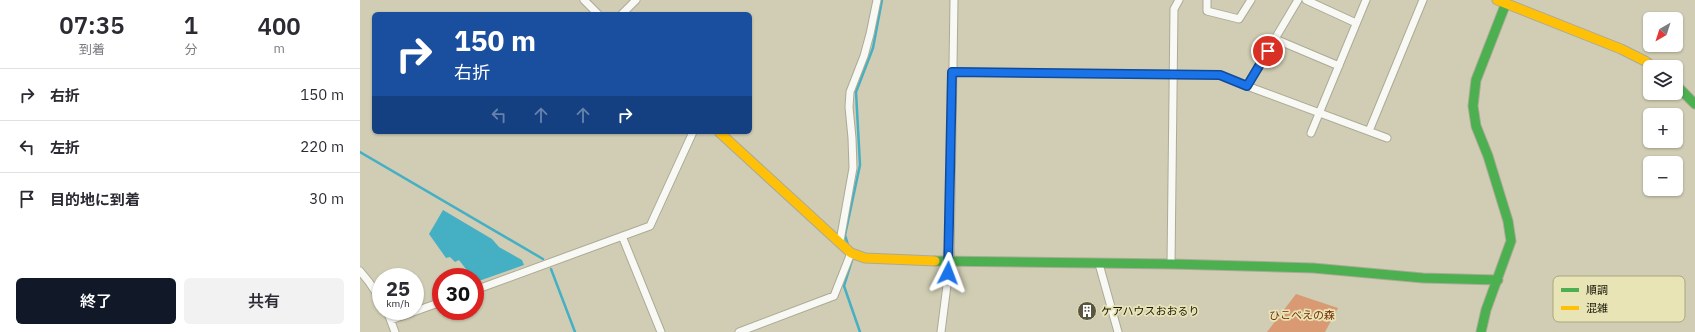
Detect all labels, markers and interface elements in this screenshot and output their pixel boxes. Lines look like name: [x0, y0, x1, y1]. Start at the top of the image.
text: 07:35: [59, 9, 125, 41]
text: 1: [184, 9, 198, 41]
text: 400: [258, 10, 301, 42]
north arrow: [1643, 12, 1683, 52]
map controls: [1643, 12, 1683, 196]
text: 150 m: [454, 22, 536, 59]
icon: right: [388, 28, 440, 80]
pin: [1251, 34, 1285, 68]
text: m: [273, 40, 285, 57]
icon: arrive: [1257, 40, 1279, 62]
text: 到着: [79, 41, 105, 58]
text: 分: [185, 41, 198, 58]
button: layers: [1643, 60, 1683, 100]
text: 右折: [454, 61, 490, 84]
icon: right: [16, 84, 38, 106]
text: 150 m: [300, 85, 344, 104]
text: 右折: [50, 86, 80, 105]
icon: left: [488, 104, 510, 126]
icon: ahead: [530, 104, 552, 126]
icon: ahead: [572, 104, 594, 126]
icon: right: [614, 104, 636, 126]
button: +: [1643, 108, 1683, 148]
icon: left: [16, 136, 38, 158]
text: 220 m: [300, 137, 344, 156]
text: 左折: [50, 138, 80, 157]
button: −: [1643, 156, 1683, 196]
icon: arrive: [16, 188, 38, 210]
text: 30 m: [309, 189, 344, 208]
text: 目的地に到着: [50, 190, 140, 209]
position arrow: [927, 252, 969, 294]
speed limit sign: 30: [432, 268, 484, 320]
text: 25: [386, 275, 410, 302]
legend: [1553, 276, 1685, 322]
button: 終了: [16, 278, 176, 324]
button: 共有: [184, 278, 344, 324]
text: 順調: [1586, 283, 1608, 297]
text: km/h: [386, 297, 410, 310]
building icon: ケアハウスおおるり: [1076, 300, 1098, 322]
text: 混雑: [1586, 301, 1608, 315]
place label: ケアハウスおおるり: [1101, 304, 1200, 318]
park label: ひこべえの森: [1269, 308, 1335, 322]

